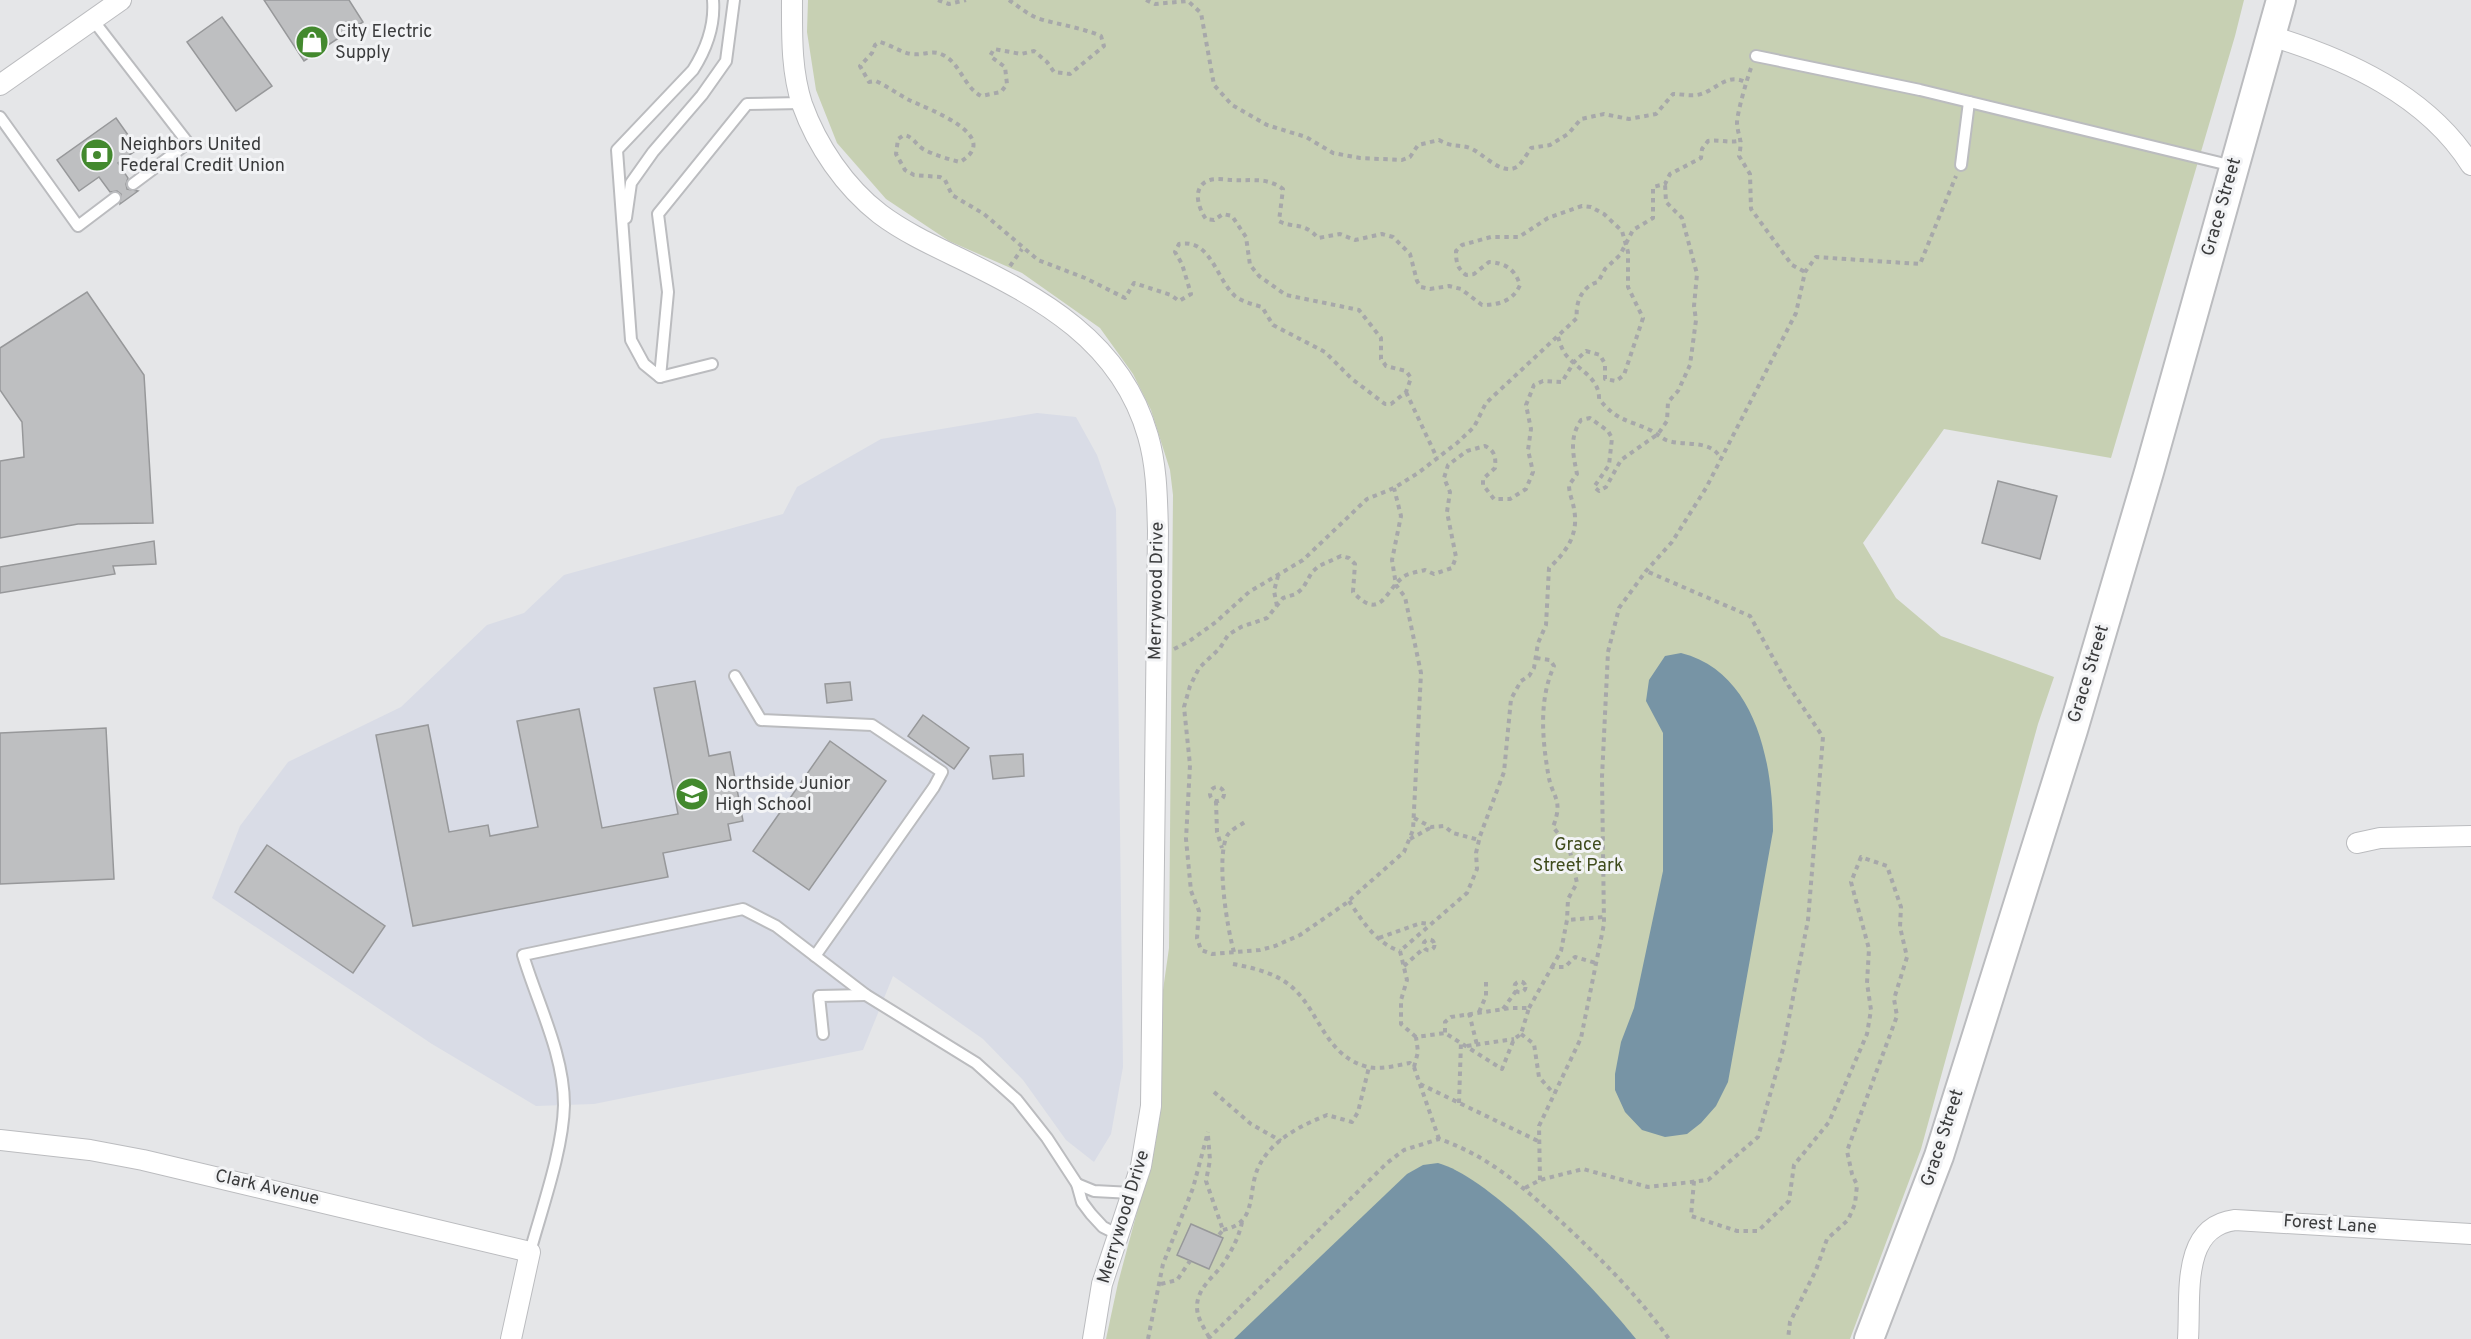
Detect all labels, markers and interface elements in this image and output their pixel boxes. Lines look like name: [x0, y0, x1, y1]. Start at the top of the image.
place label: City Electric Supply: [335, 21, 432, 65]
shop icon: City Electric Supply: [294, 24, 330, 60]
place label: Neighbors United Federal Credit Union: [120, 134, 285, 178]
bank icon: Neighbors United Federal Credit Union: [79, 137, 115, 173]
street label: Grace Street: [2197, 155, 2247, 259]
street label: Merrywood Drive: [1144, 522, 1170, 660]
street label: Grace Street: [2063, 622, 2115, 726]
place label: Northside Junior High School: [715, 773, 850, 817]
school or university icon: Northside Junior High School: [674, 776, 710, 812]
park label: Grace Street Park: [1533, 834, 1623, 878]
street label: Grace Street: [1916, 1086, 1970, 1190]
street label: Merrywood Drive: [1093, 1147, 1155, 1287]
street label: Clark Avenue: [213, 1165, 321, 1211]
street label: Forest Lane: [2282, 1210, 2378, 1240]

